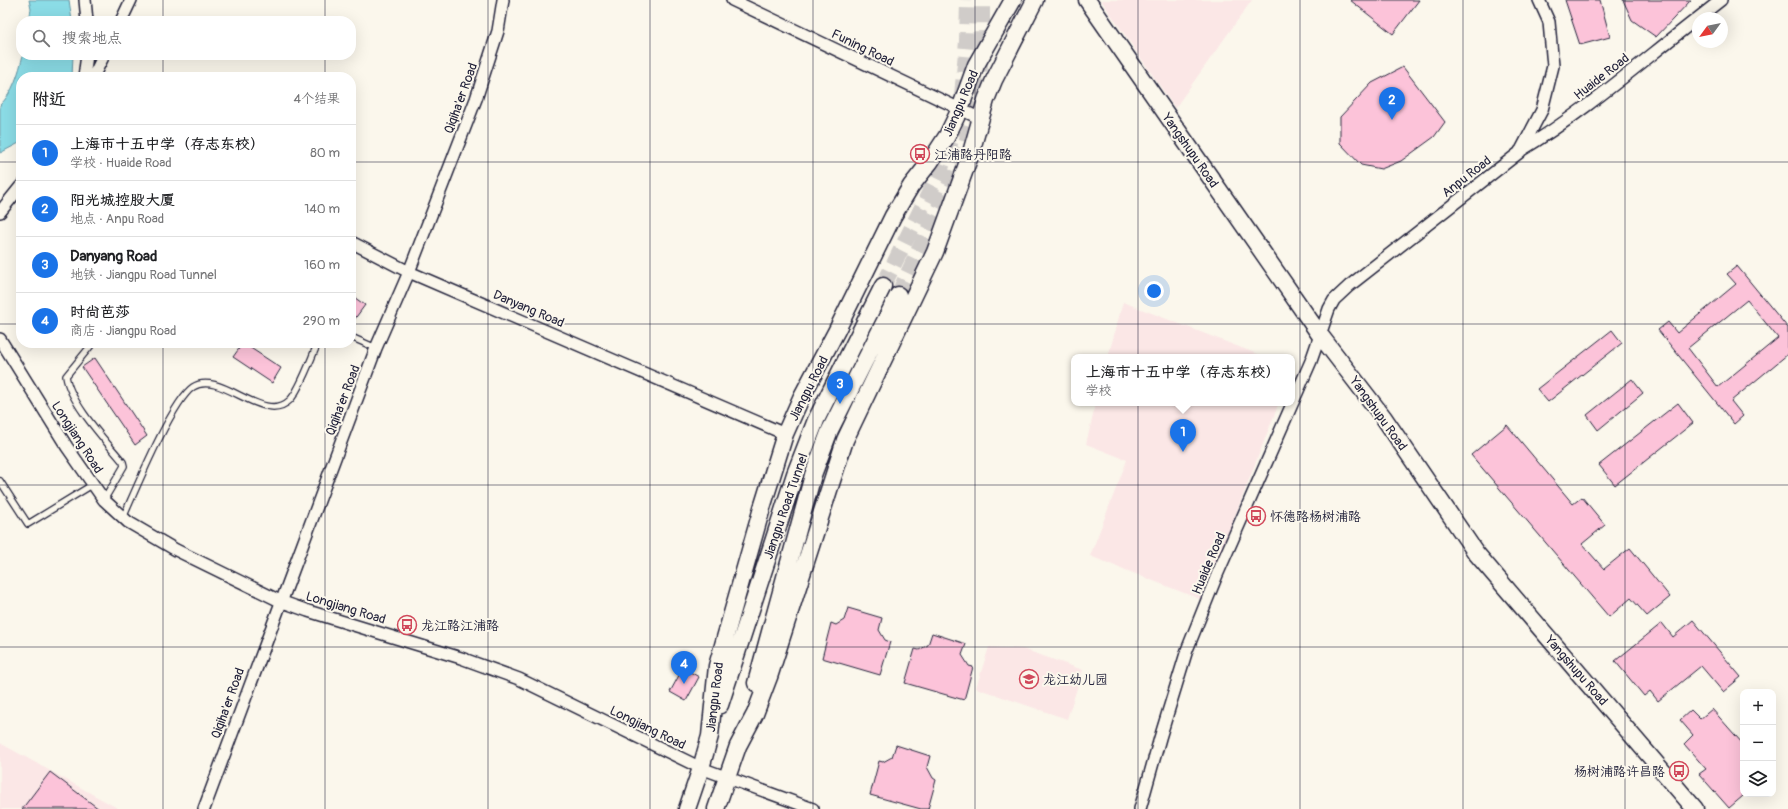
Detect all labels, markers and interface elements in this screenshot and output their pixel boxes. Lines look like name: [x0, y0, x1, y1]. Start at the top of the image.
north arrow: [1692, 12, 1728, 48]
search box: [16, 16, 356, 60]
street label: Funing Road: [829, 26, 896, 70]
icon: search: [30, 27, 52, 49]
text: 搜索地点: [62, 29, 122, 48]
street label: Huaide Road: [1571, 50, 1632, 103]
street label: Qiqiha'er Road: [441, 61, 481, 136]
street label: Jiangpu Road: [940, 68, 982, 139]
pin: 2: [1379, 87, 1405, 120]
text: 附近: [32, 89, 66, 110]
text: 4个结果: [293, 91, 340, 107]
street label: Yangshupu Road: [1158, 109, 1222, 191]
text: 上海市十五中学（存志东校）: [70, 135, 265, 154]
bus stop icon: 江浦路丹阳路: [909, 143, 931, 165]
text: 1: [42, 145, 48, 161]
text: 80 m: [310, 145, 340, 161]
place label: 江浦路丹阳路: [934, 147, 1012, 163]
street label: Anpu Road: [1439, 153, 1494, 201]
text: 学校 · Huaide Road: [70, 155, 172, 171]
text: 阳光城控股大厦: [70, 191, 175, 210]
text: 2: [41, 201, 49, 217]
text: 140 m: [304, 201, 340, 217]
text: 地点 · Anpu Road: [70, 211, 164, 227]
text: Danyang Road: [70, 247, 157, 266]
text: 3: [41, 257, 49, 273]
text: 160 m: [304, 257, 340, 273]
text: 地铁 · Jiangpu Road Tunnel: [70, 267, 217, 283]
your location: [1144, 281, 1164, 301]
street label: Danyang Road: [491, 287, 567, 331]
text: 时尚芭莎: [70, 303, 130, 322]
text: 4: [41, 313, 49, 329]
text: 290 m: [303, 313, 340, 329]
text: 商店 · Jiangpu Road: [70, 323, 176, 339]
street label: Jiangpu Road: [786, 353, 832, 424]
popup: [1071, 354, 1295, 406]
street label: Qiqiha'er Road: [322, 363, 364, 438]
text: 上海市十五中学（存志东校）: [1085, 363, 1281, 382]
pin: 3: [827, 371, 853, 404]
street label: Yangshupu Road: [1345, 373, 1410, 454]
text: 学校: [1085, 383, 1112, 399]
street label: Longjiang Road: [48, 399, 106, 477]
pin: 1: [1170, 419, 1196, 452]
street label: Jiangpu Road Tunnel: [760, 451, 812, 561]
bus stop icon: 怀德路杨树浦路: [1245, 505, 1267, 527]
place label: 怀德路杨树浦路: [1270, 509, 1361, 525]
street label: Huaide Road: [1189, 530, 1229, 597]
street label: Longjiang Road: [304, 588, 388, 628]
bus stop icon: 龙江路江浦路: [396, 614, 418, 636]
place label: 龙江路江浦路: [421, 618, 499, 634]
street label: Yangshupu Road: [1541, 632, 1611, 709]
pin: 4: [671, 651, 697, 684]
street label: Jiangpu Road: [703, 661, 727, 733]
street label: Qiqiha'er Road: [208, 666, 248, 741]
school or university icon: 龙江幼儿园: [1018, 668, 1040, 690]
place label: 龙江幼儿园: [1043, 672, 1108, 688]
map controls: [1740, 689, 1776, 797]
button: +: [1740, 689, 1776, 725]
street label: Longjiang Road: [607, 703, 688, 753]
button: −: [1740, 725, 1776, 761]
bus stop icon: 杨树浦路许昌路: [1668, 760, 1690, 782]
button: layers: [1740, 761, 1776, 797]
place label: 杨树浦路许昌路: [1574, 764, 1665, 780]

